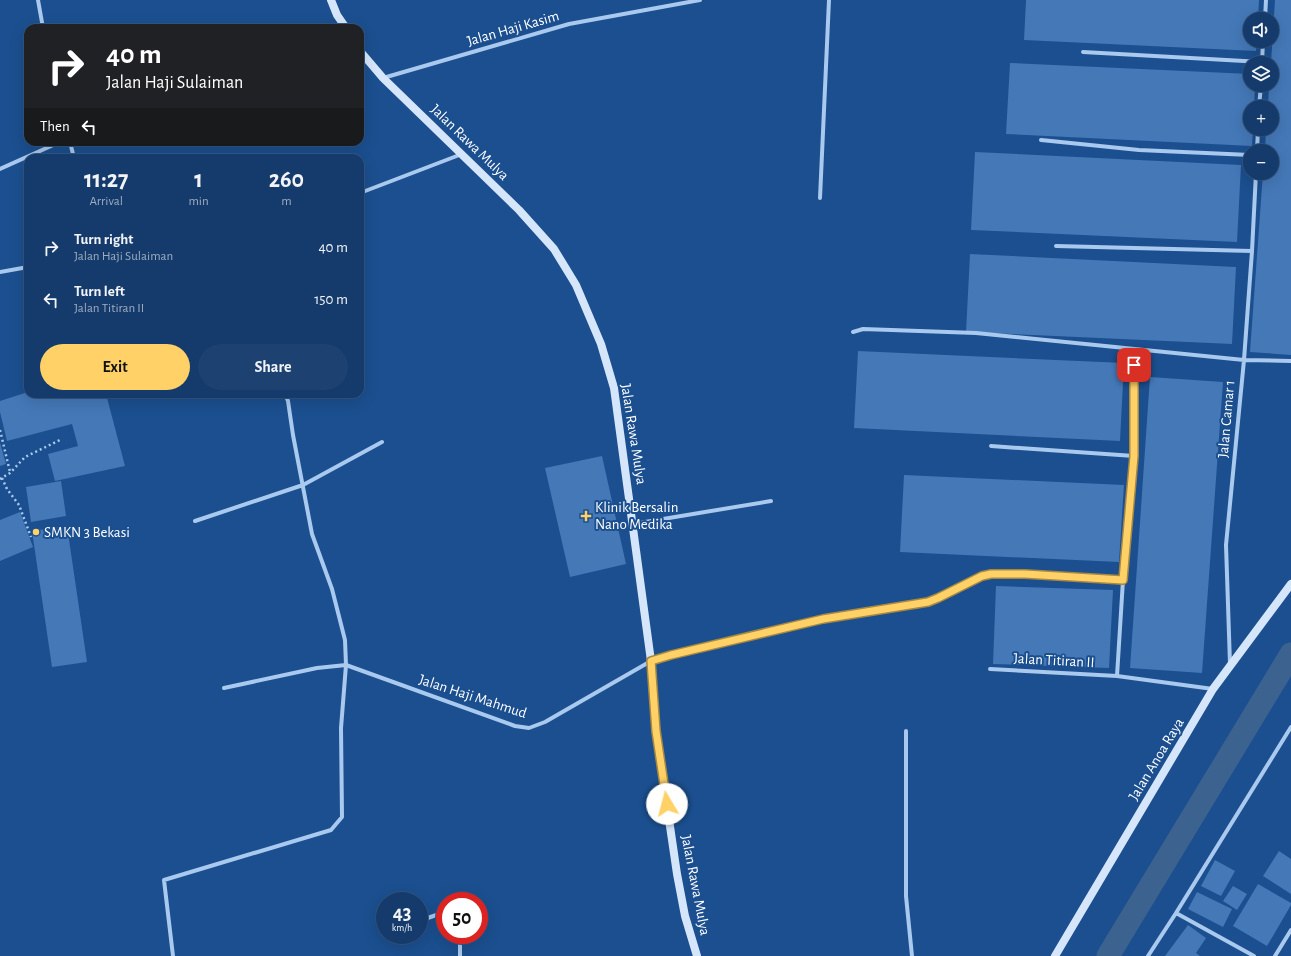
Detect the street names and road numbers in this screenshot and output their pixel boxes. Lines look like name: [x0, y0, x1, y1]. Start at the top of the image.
street label: Jalan Haji Kasim: [465, 8, 561, 49]
street label: Jalan Rawa Mulya: [428, 102, 512, 183]
street label: Jalan Camar 1: [1216, 380, 1237, 458]
street label: Jalan Rawa Mulya: [618, 383, 649, 486]
street label: Jalan Titiran II: [1013, 651, 1095, 670]
street label: Jalan Haji Mahmud: [417, 672, 529, 721]
street label: Jalan Anoa Raya: [1126, 716, 1187, 803]
street label: Jalan Rawa Mulya: [678, 834, 713, 937]

